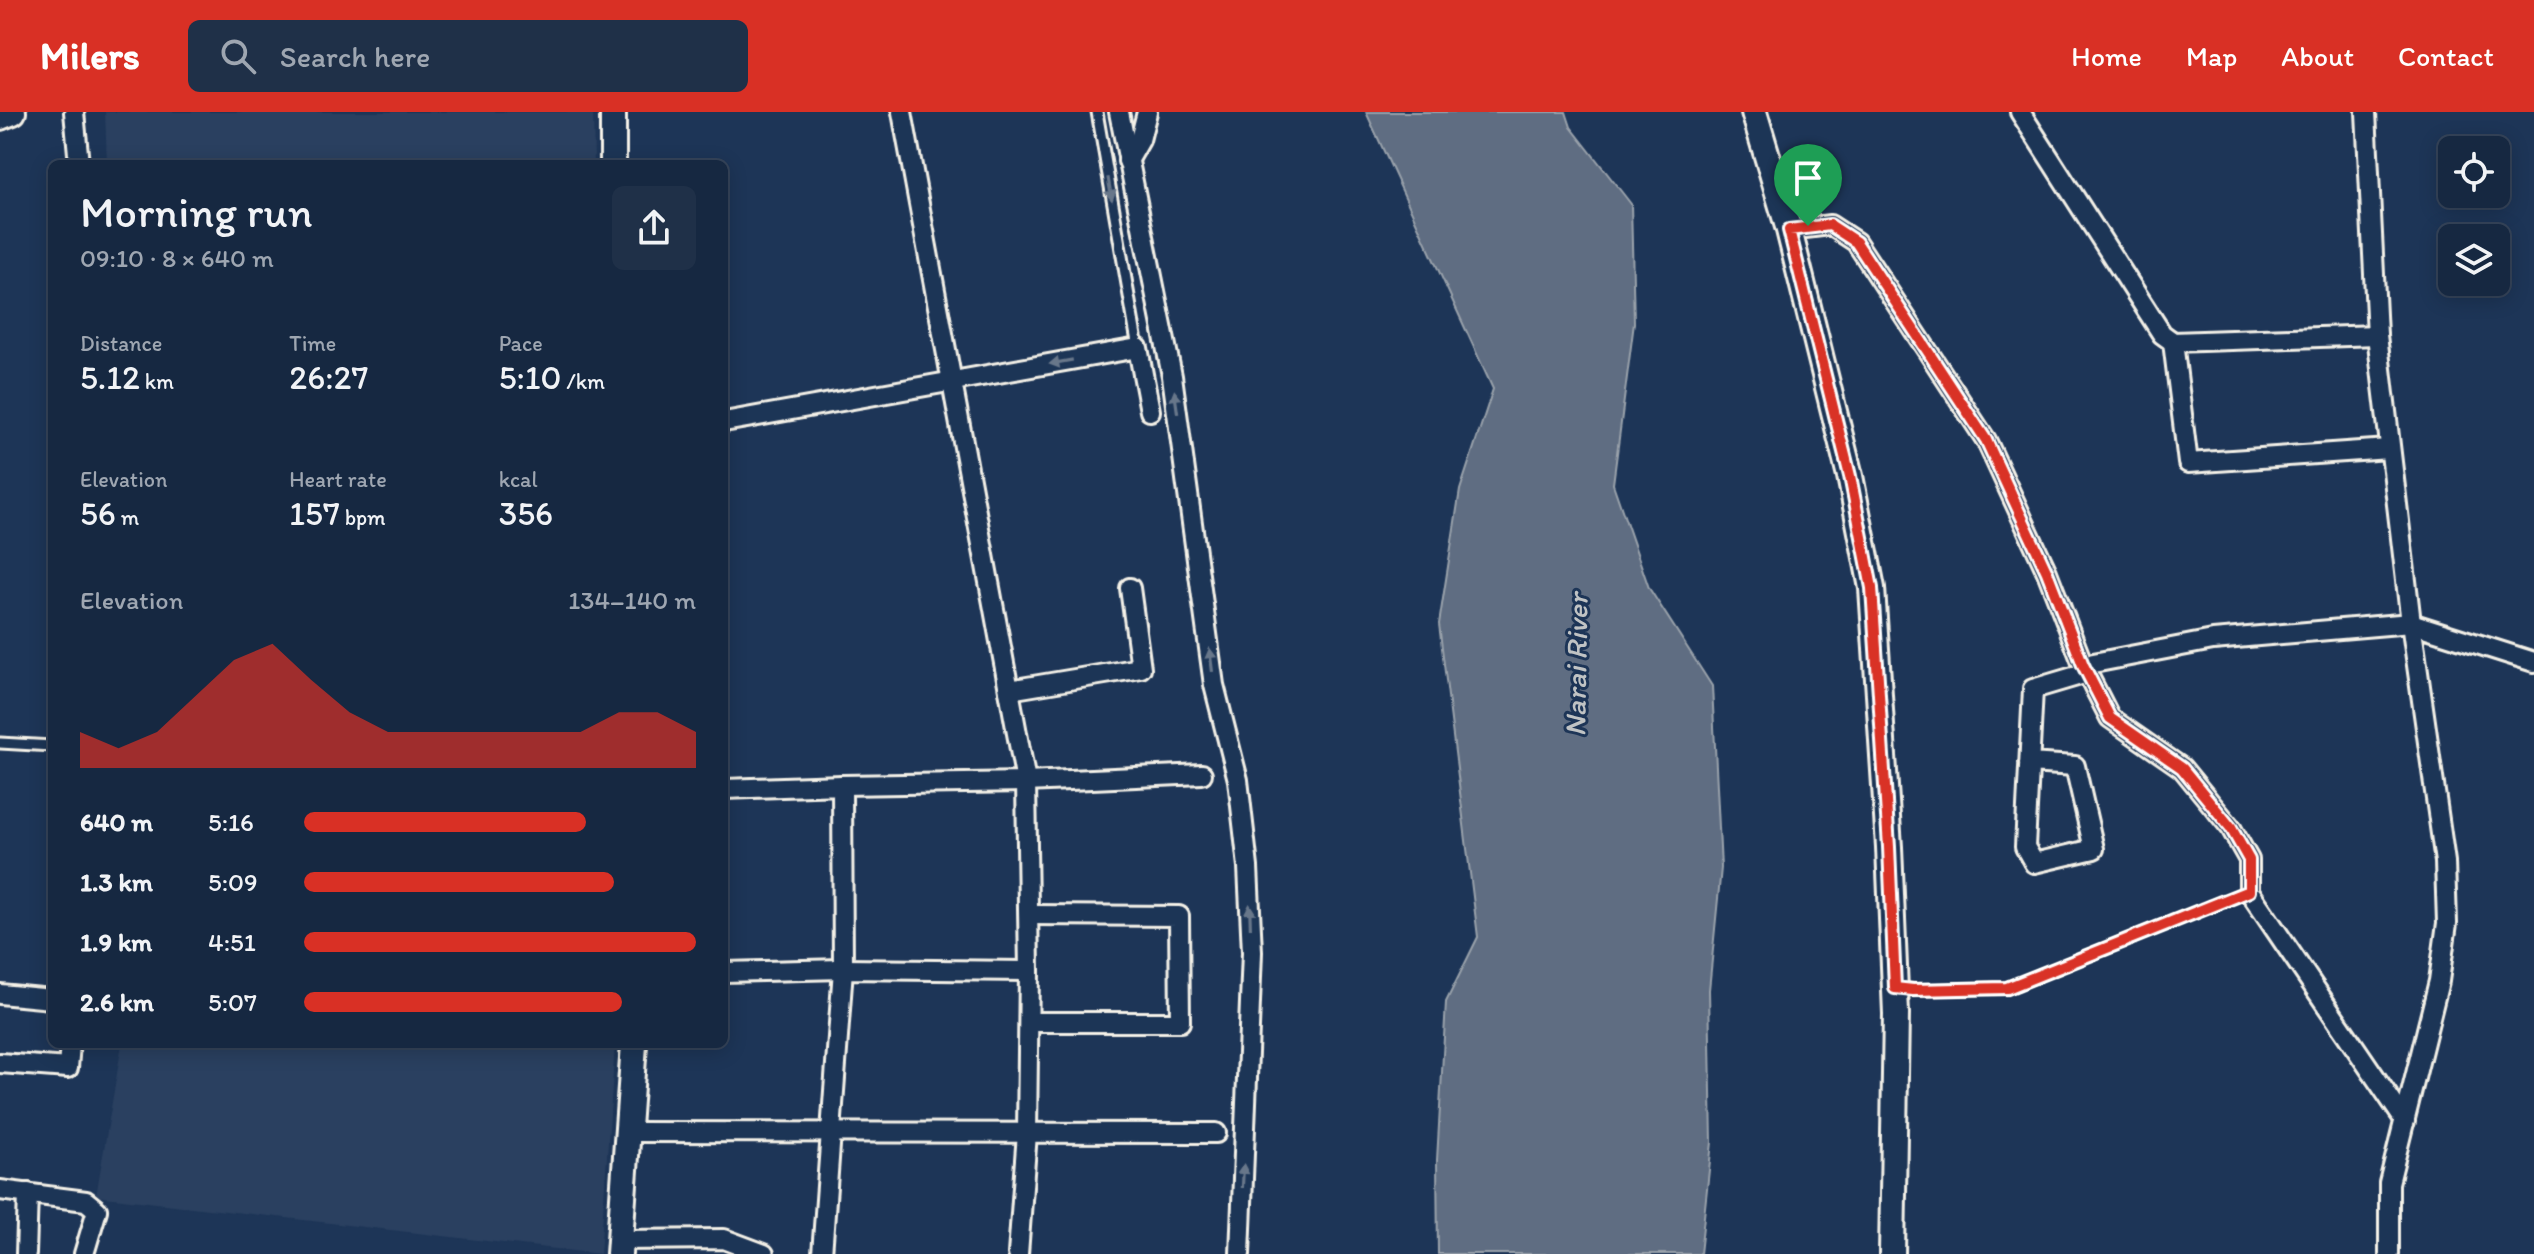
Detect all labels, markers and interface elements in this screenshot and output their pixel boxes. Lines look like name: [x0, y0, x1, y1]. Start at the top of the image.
search box: [188, 20, 748, 92]
text: Milers: [40, 33, 140, 79]
icon: search: [216, 34, 260, 78]
text: Search here: [280, 38, 430, 75]
text: Home: [2071, 39, 2142, 73]
text: Map: [2186, 39, 2237, 73]
text: About: [2281, 39, 2354, 73]
text: Contact: [2398, 39, 2494, 73]
map controls: [2438, 136, 2510, 296]
button: locate: [2438, 136, 2510, 208]
pin: [1774, 144, 1842, 226]
icon: arrive: [1786, 156, 1830, 200]
one-way arrow: [1105, 177, 1117, 202]
text: Morning run: [80, 185, 313, 238]
button: share: [612, 186, 696, 270]
button: layers: [2438, 224, 2510, 296]
text: 09:10 · 8 × 640 m: [80, 242, 274, 274]
text: Distance: [80, 330, 162, 357]
text: Time: [289, 330, 336, 357]
text: Pace: [499, 330, 543, 357]
text: 5.12: [80, 357, 140, 398]
text: 26:27: [289, 357, 368, 398]
text: 5:10: [499, 357, 562, 398]
one-way arrow: [1049, 357, 1074, 369]
text: km: [140, 368, 174, 395]
text: /km: [562, 368, 605, 395]
one-way arrow: [1169, 390, 1182, 415]
text: Elevation: [80, 466, 167, 493]
text: Heart rate: [289, 466, 387, 493]
text: kcal: [499, 466, 538, 493]
text: 56: [80, 493, 116, 534]
text: 157: [289, 493, 340, 534]
text: 356: [499, 493, 553, 534]
text: m: [116, 504, 139, 531]
text: bpm: [340, 504, 386, 531]
text: Elevation: [80, 584, 183, 616]
text: 134–140 m: [568, 584, 696, 616]
water label: Narai River: [1556, 590, 1596, 737]
one-way arrow: [1204, 647, 1217, 672]
text: 640 m: [80, 806, 153, 838]
text: 5:16: [208, 806, 254, 838]
text: 1.3 km: [80, 866, 153, 898]
text: 5:09: [208, 866, 258, 898]
one-way arrow: [1243, 903, 1256, 928]
text: 1.9 km: [80, 926, 152, 958]
text: 4:51: [208, 926, 256, 958]
text: 2.6 km: [80, 986, 154, 1018]
text: 5:07: [208, 986, 257, 1018]
one-way arrow: [1237, 1163, 1250, 1188]

